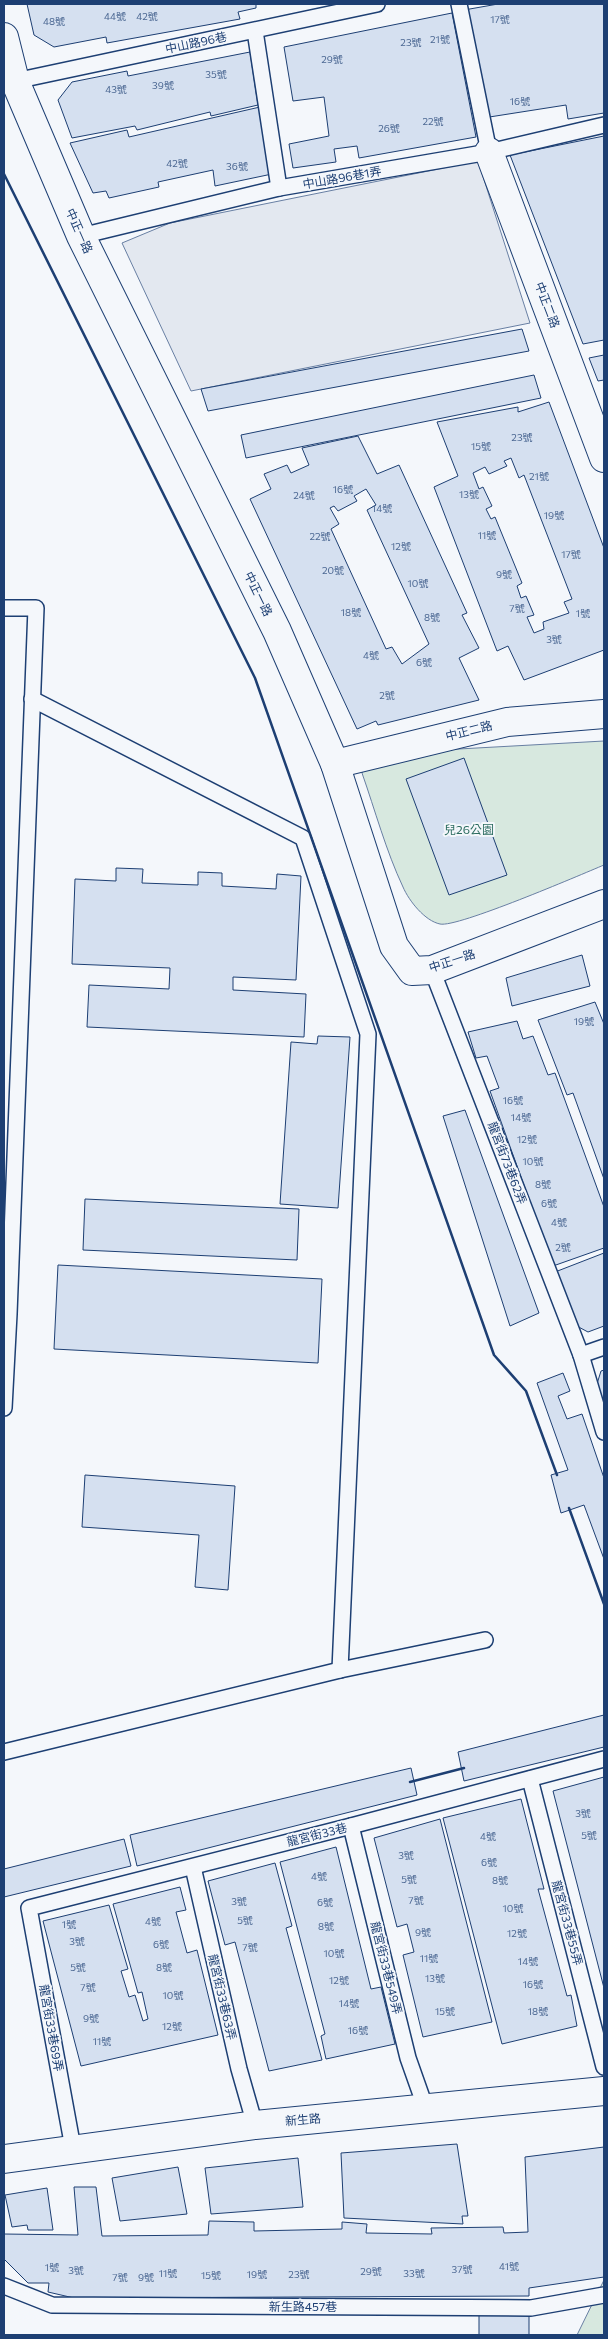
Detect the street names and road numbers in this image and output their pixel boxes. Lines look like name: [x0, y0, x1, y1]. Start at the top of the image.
street label: 中山路96巷: [164, 29, 228, 55]
street label: 中山路96巷1弄: [301, 163, 382, 191]
street label: 中正一路: [64, 206, 96, 255]
street label: 中正二路: [533, 280, 563, 330]
street label: 中正一路: [242, 569, 276, 618]
street label: 中正二路: [444, 717, 494, 743]
street label: 中正一路: [427, 946, 477, 974]
street label: 龍宮街73巷62弄: [486, 1119, 530, 1206]
street label: 龍宮街33巷: [285, 1820, 348, 1848]
street label: 龍宮街33巷55弄: [550, 1879, 586, 1967]
street label: 龍宮街33巷549弄: [369, 1920, 405, 2016]
street label: 龍宮街33巷63弄: [206, 1952, 240, 2041]
street label: 龍宮街33巷69弄: [37, 1983, 67, 2072]
street label: 新生路: [284, 2110, 321, 2128]
street label: 新生路457巷: [269, 2299, 337, 2313]

